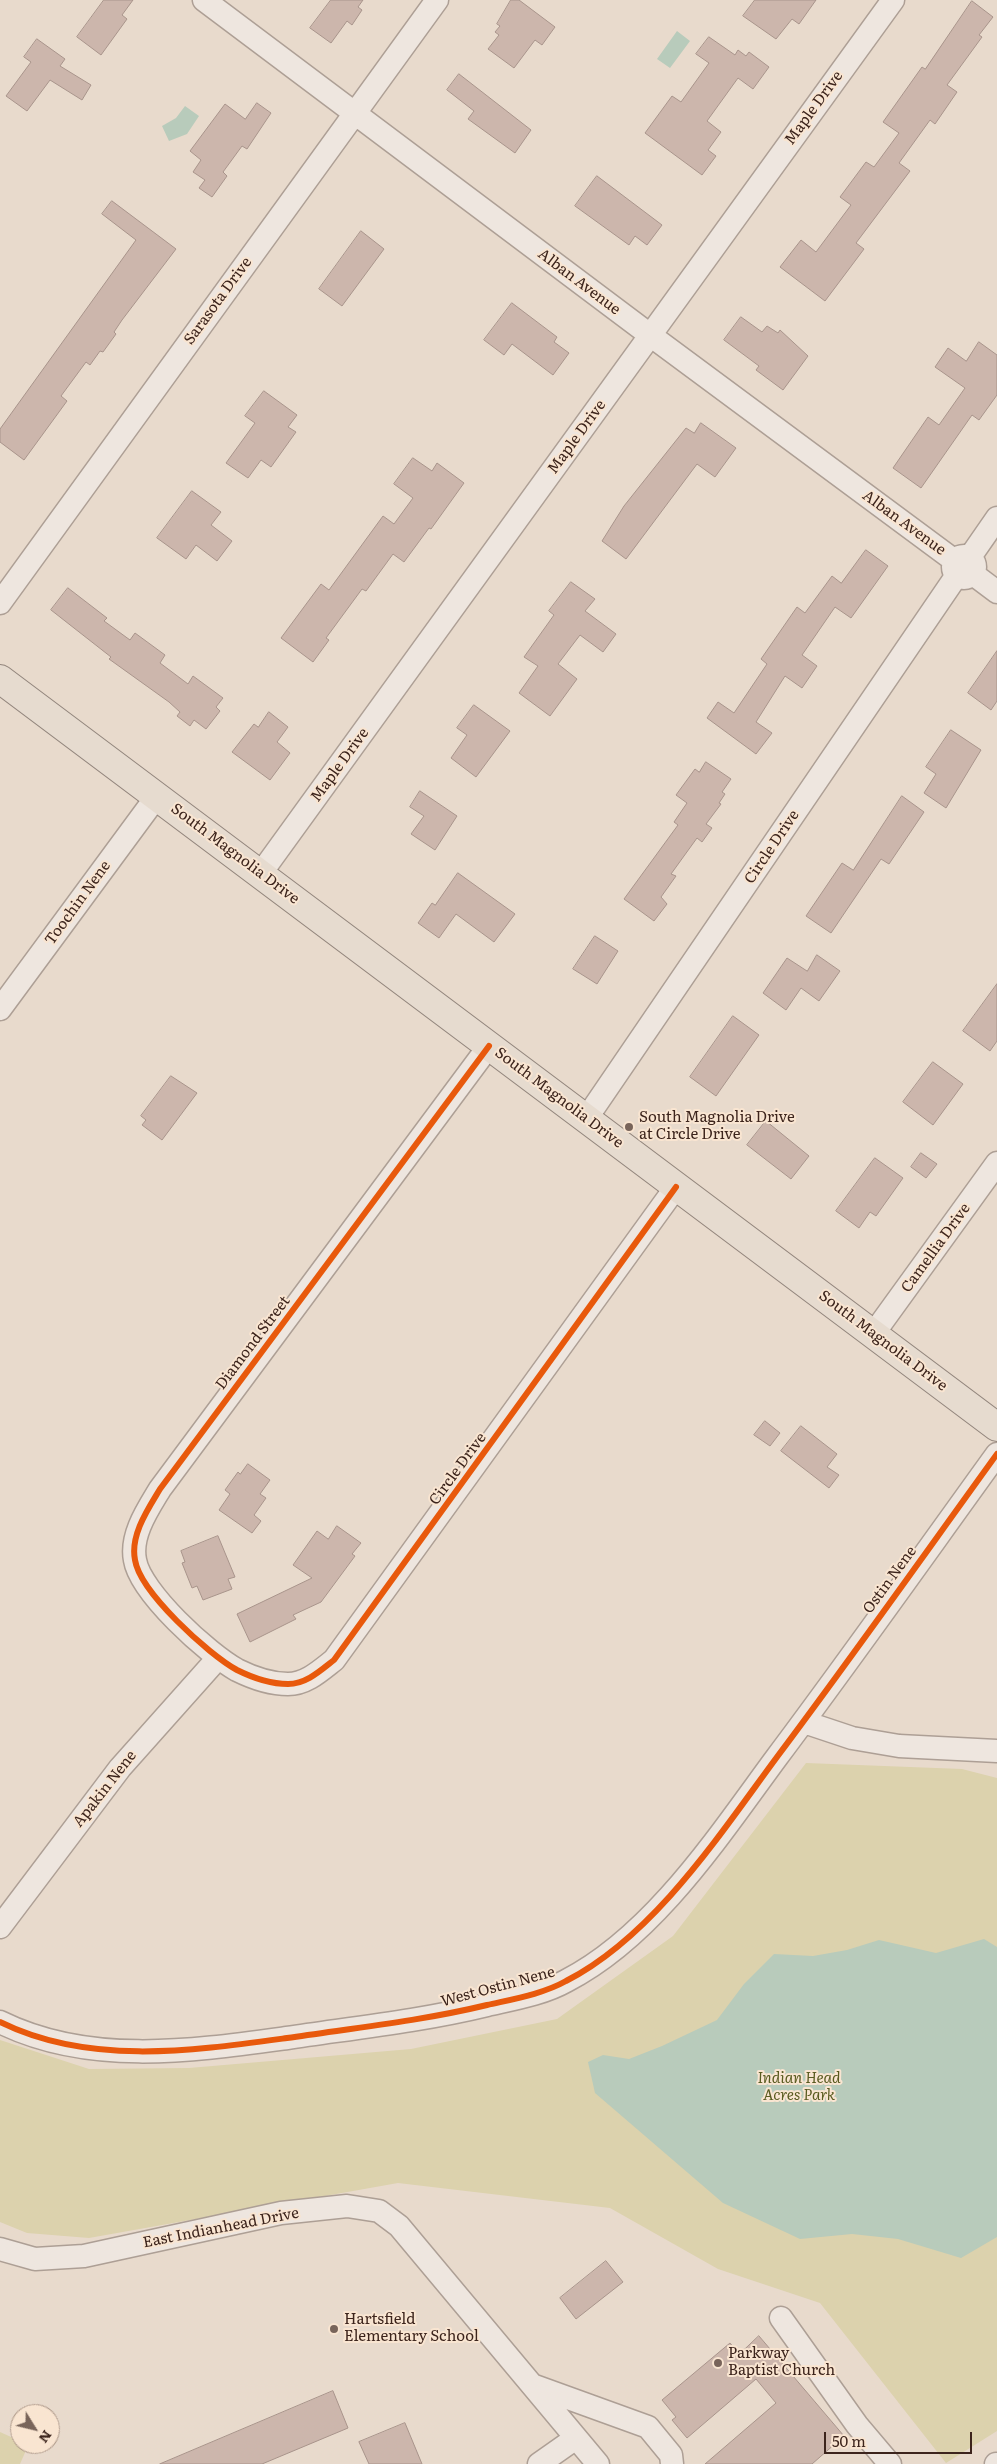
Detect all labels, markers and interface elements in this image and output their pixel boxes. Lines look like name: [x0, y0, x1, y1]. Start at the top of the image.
street label: Maple Drive: [781, 68, 847, 148]
street label: Alban Avenue: [534, 245, 624, 319]
street label: Sarasota Drive: [180, 254, 256, 348]
street label: Maple Drive: [544, 397, 610, 477]
street label: Alban Avenue: [859, 487, 949, 559]
street label: Maple Drive: [307, 725, 373, 805]
street label: South Magnolia Drive: [167, 800, 303, 908]
street label: Circle Drive: [741, 807, 803, 887]
street label: Toochin Nene: [41, 857, 115, 949]
street label: South Magnolia Drive: [491, 1044, 627, 1152]
place label: South Magnolia Drive at Circle Drive: [639, 1109, 795, 1144]
marker: South Magnolia Drive at Circle Drive: [623, 1121, 635, 1133]
street label: Camellia Drive: [898, 1200, 974, 1296]
street label: South Magnolia Drive: [815, 1287, 951, 1395]
street label: Diamond Street: [212, 1293, 294, 1393]
street label: Circle Drive: [426, 1429, 490, 1509]
street label: Ostin Nene: [859, 1543, 921, 1617]
street label: Apakin Nene: [70, 1747, 140, 1831]
street label: West Ostin Nene: [439, 1963, 557, 2011]
park label: Indian Head Acres Park: [757, 2070, 841, 2105]
street label: East Indianhead Drive: [142, 2204, 300, 2252]
place label: Hartsfield Elementary School: [344, 2311, 479, 2346]
marker: Hartsfield Elementary School: [328, 2323, 340, 2335]
place label: Parkway Baptist Church: [728, 2345, 835, 2380]
marker: Parkway Baptist Church: [712, 2357, 724, 2369]
north arrow: [10, 2404, 60, 2454]
scale bar: [827, 2422, 974, 2454]
text: N: [35, 2427, 58, 2448]
text: 50 m: [832, 2429, 866, 2452]

